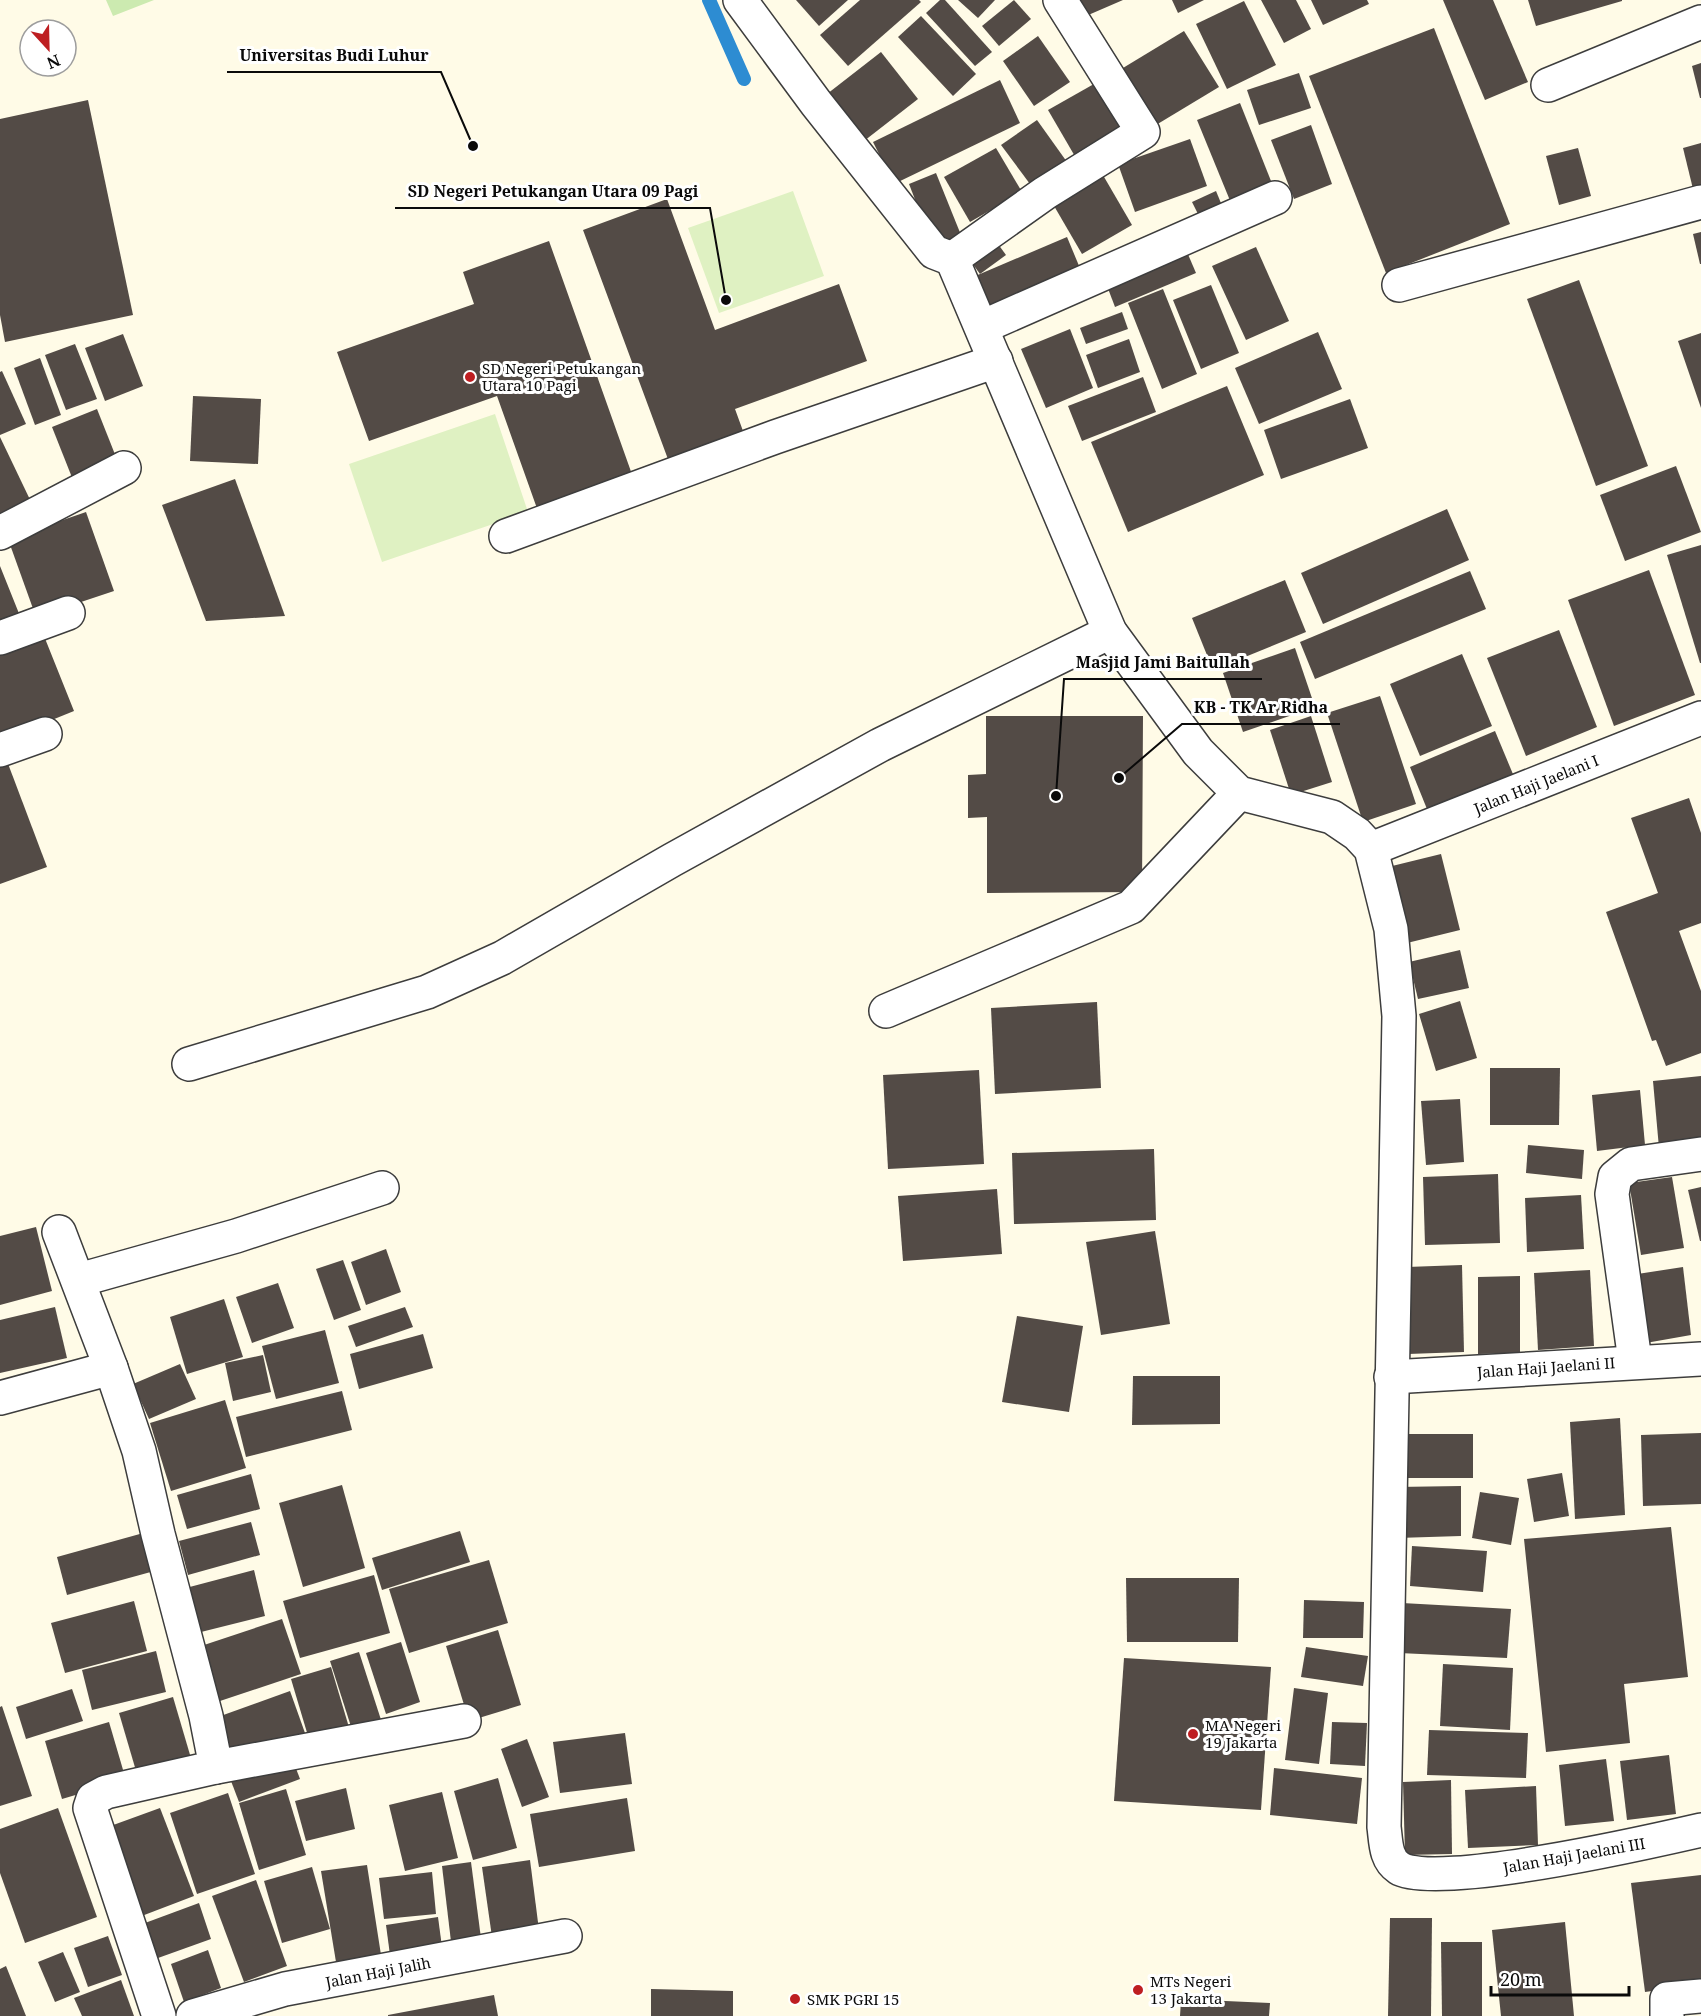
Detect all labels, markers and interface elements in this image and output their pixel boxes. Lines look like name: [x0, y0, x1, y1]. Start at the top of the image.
north arrow: [18, 18, 78, 78]
callout: Universitas Budi Luhur: [227, 38, 441, 72]
text: Universitas Budi Luhur: [239, 44, 429, 66]
text: N: [43, 49, 64, 75]
callout: SD Negeri Petukangan Utara 09 Pagi: [395, 174, 710, 208]
text: SD Negeri Petukangan Utara 09 Pagi: [408, 180, 699, 202]
place label: SD Negeri Petukangan Utara 10 Pagi: [482, 358, 642, 395]
marker: SD Negeri Petukangan Utara 10 Pagi: [463, 370, 477, 384]
callout: Masjid Jami Baitullah: [1064, 645, 1262, 679]
text: Masjid Jami Baitullah: [1076, 651, 1251, 673]
callout: KB - TK Ar Ridha: [1182, 690, 1340, 724]
text: KB - TK Ar Ridha: [1194, 696, 1329, 718]
street label: Jalan Haji Jaelani I: [1470, 750, 1601, 819]
street label: Jalan Haji Jaelani II: [1475, 1352, 1616, 1382]
place label: MA Negeri 19 Jakarta: [1205, 1715, 1281, 1752]
marker: MA Negeri 19 Jakarta: [1186, 1727, 1200, 1741]
street label: Jalan Haji Jaelani III: [1500, 1833, 1647, 1878]
street label: Jalan Haji Jalih: [323, 1952, 433, 1992]
scale bar: [1491, 1959, 1629, 1997]
text: 20 m: [1500, 1967, 1542, 1991]
place label: MTs Negeri 13 Jakarta: [1150, 1971, 1231, 2008]
marker: MTs Negeri 13 Jakarta: [1131, 1983, 1145, 1997]
place label: SMK PGRI 15: [807, 1989, 899, 2009]
marker: SMK PGRI 15: [788, 1992, 802, 2006]

